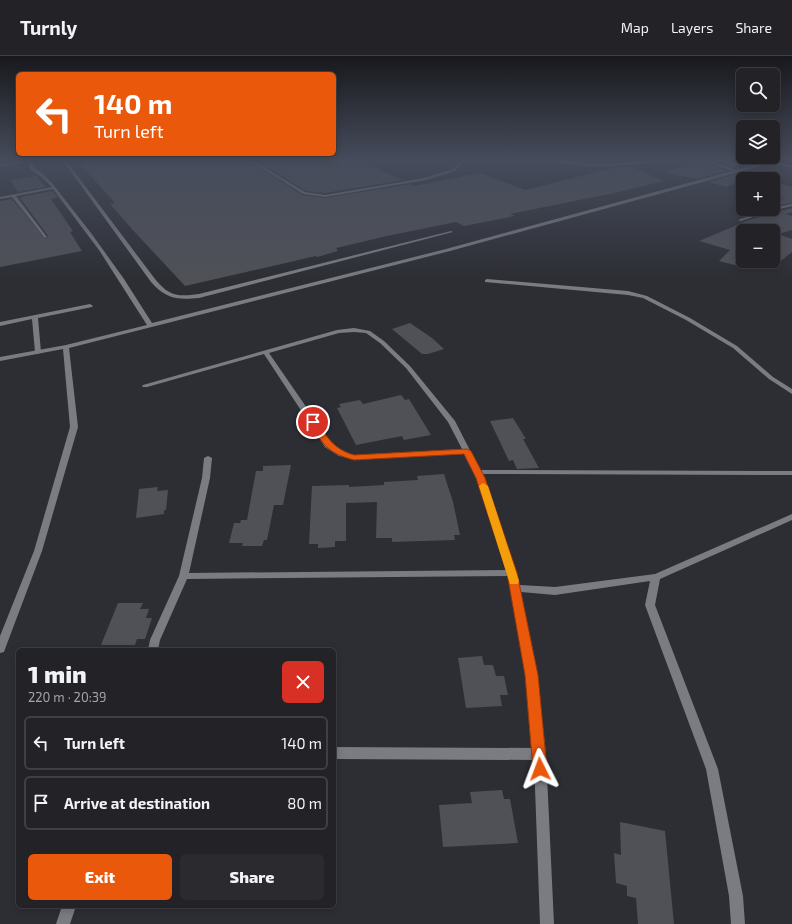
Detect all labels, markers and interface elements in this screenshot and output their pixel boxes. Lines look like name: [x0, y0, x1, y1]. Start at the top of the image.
text: Turnly: [20, 16, 77, 39]
text: Map: [621, 19, 649, 36]
text: Layers: [671, 19, 713, 36]
text: Share: [735, 19, 772, 36]
map controls: [736, 68, 780, 268]
button: search: [736, 68, 780, 112]
text: 140 m: [94, 86, 172, 120]
icon: left: [28, 88, 80, 140]
text: Turn left: [94, 120, 164, 142]
button: layers: [736, 120, 780, 164]
button: +: [736, 172, 780, 216]
button: −: [736, 224, 780, 268]
pin: [296, 405, 330, 439]
icon: arrive: [302, 411, 324, 433]
text: 1 min: [28, 659, 87, 688]
button: close: [282, 661, 324, 703]
text: 220 m · 20:39: [28, 689, 106, 705]
icon: left: [30, 732, 52, 754]
text: Turn left: [64, 734, 125, 752]
text: 140 m: [281, 734, 322, 752]
position arrow: [519, 748, 561, 790]
icon: arrive: [30, 792, 52, 814]
text: Arrive at destination: [64, 794, 210, 812]
text: 80 m: [287, 794, 322, 812]
button: Exit: [28, 854, 172, 900]
button: Share: [180, 854, 324, 900]

